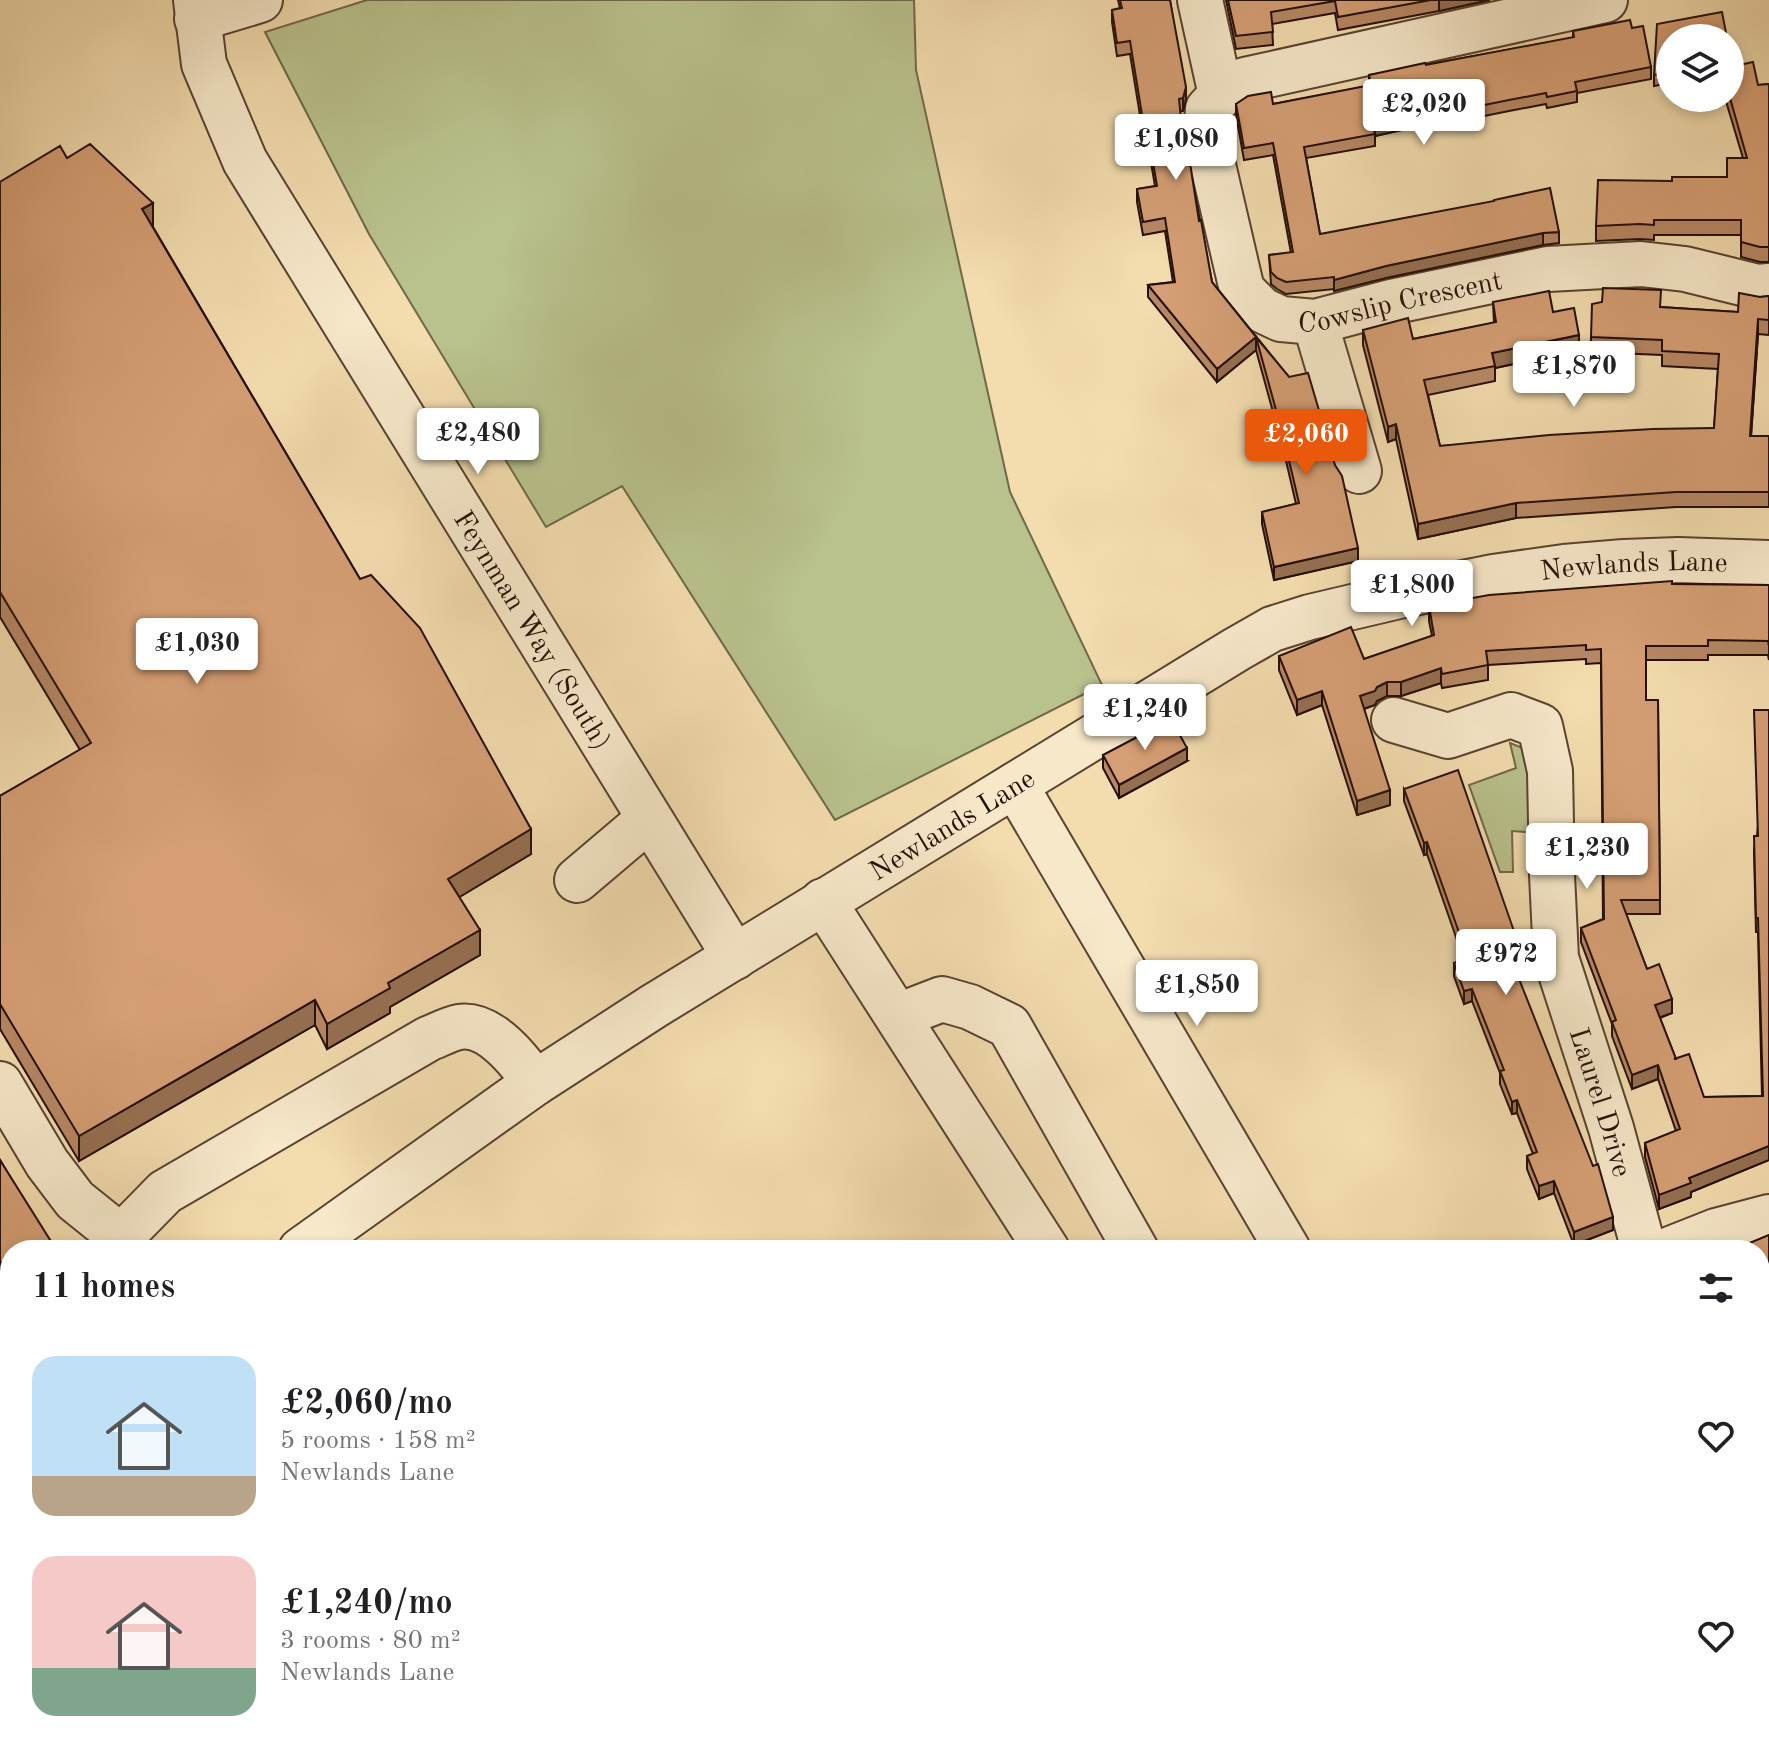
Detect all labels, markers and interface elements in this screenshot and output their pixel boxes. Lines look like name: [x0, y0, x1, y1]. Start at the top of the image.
map controls: [1656, 24, 1744, 112]
button: layers: [1656, 24, 1744, 112]
pin: £2,020: [1359, 79, 1489, 147]
text: £2,020: [1381, 92, 1467, 118]
pin: £1,080: [1111, 114, 1241, 182]
text: £1,080: [1133, 127, 1219, 153]
street label: Cowslip Crescent: [1296, 268, 1505, 339]
pin: £1,870: [1509, 341, 1639, 409]
text: £1,870: [1531, 354, 1617, 380]
pin: £2,480: [413, 408, 543, 476]
pin: £2,060: [1241, 409, 1371, 477]
text: £2,480: [435, 421, 521, 447]
text: £2,060: [1263, 422, 1349, 448]
street label: Feynman Way (South): [447, 507, 615, 755]
street label: Newlands Lane: [1539, 549, 1728, 587]
pin: £1,800: [1347, 560, 1477, 628]
text: £1,800: [1369, 573, 1455, 599]
pin: £1,030: [132, 618, 262, 686]
text: £1,030: [154, 631, 240, 657]
pin: £1,240: [1080, 684, 1210, 752]
text: £1,240: [1102, 697, 1188, 723]
street label: Newlands Lane: [866, 765, 1040, 887]
pin: £1,230: [1522, 823, 1652, 891]
text: £1,230: [1544, 836, 1630, 862]
pin: £972: [1459, 929, 1553, 997]
text: £972: [1474, 942, 1538, 968]
pin: £1,850: [1132, 960, 1262, 1028]
text: £1,850: [1154, 973, 1240, 999]
street label: Laurel Drive: [1563, 1025, 1635, 1180]
icon: filters: [1694, 1266, 1738, 1310]
text: 11 homes: [32, 1271, 175, 1305]
text: £2,060/mo: [280, 1387, 453, 1421]
icon: home: [96, 1388, 192, 1484]
icon: heart: [1694, 1414, 1738, 1458]
text: 5 rooms · 158 m²: [280, 1428, 476, 1454]
text: Newlands Lane: [280, 1460, 454, 1486]
text: £1,240/mo: [280, 1587, 453, 1621]
icon: home: [96, 1588, 192, 1684]
icon: heart: [1694, 1614, 1738, 1658]
text: 3 rooms · 80 m²: [280, 1628, 461, 1654]
text: Newlands Lane: [280, 1660, 454, 1686]

